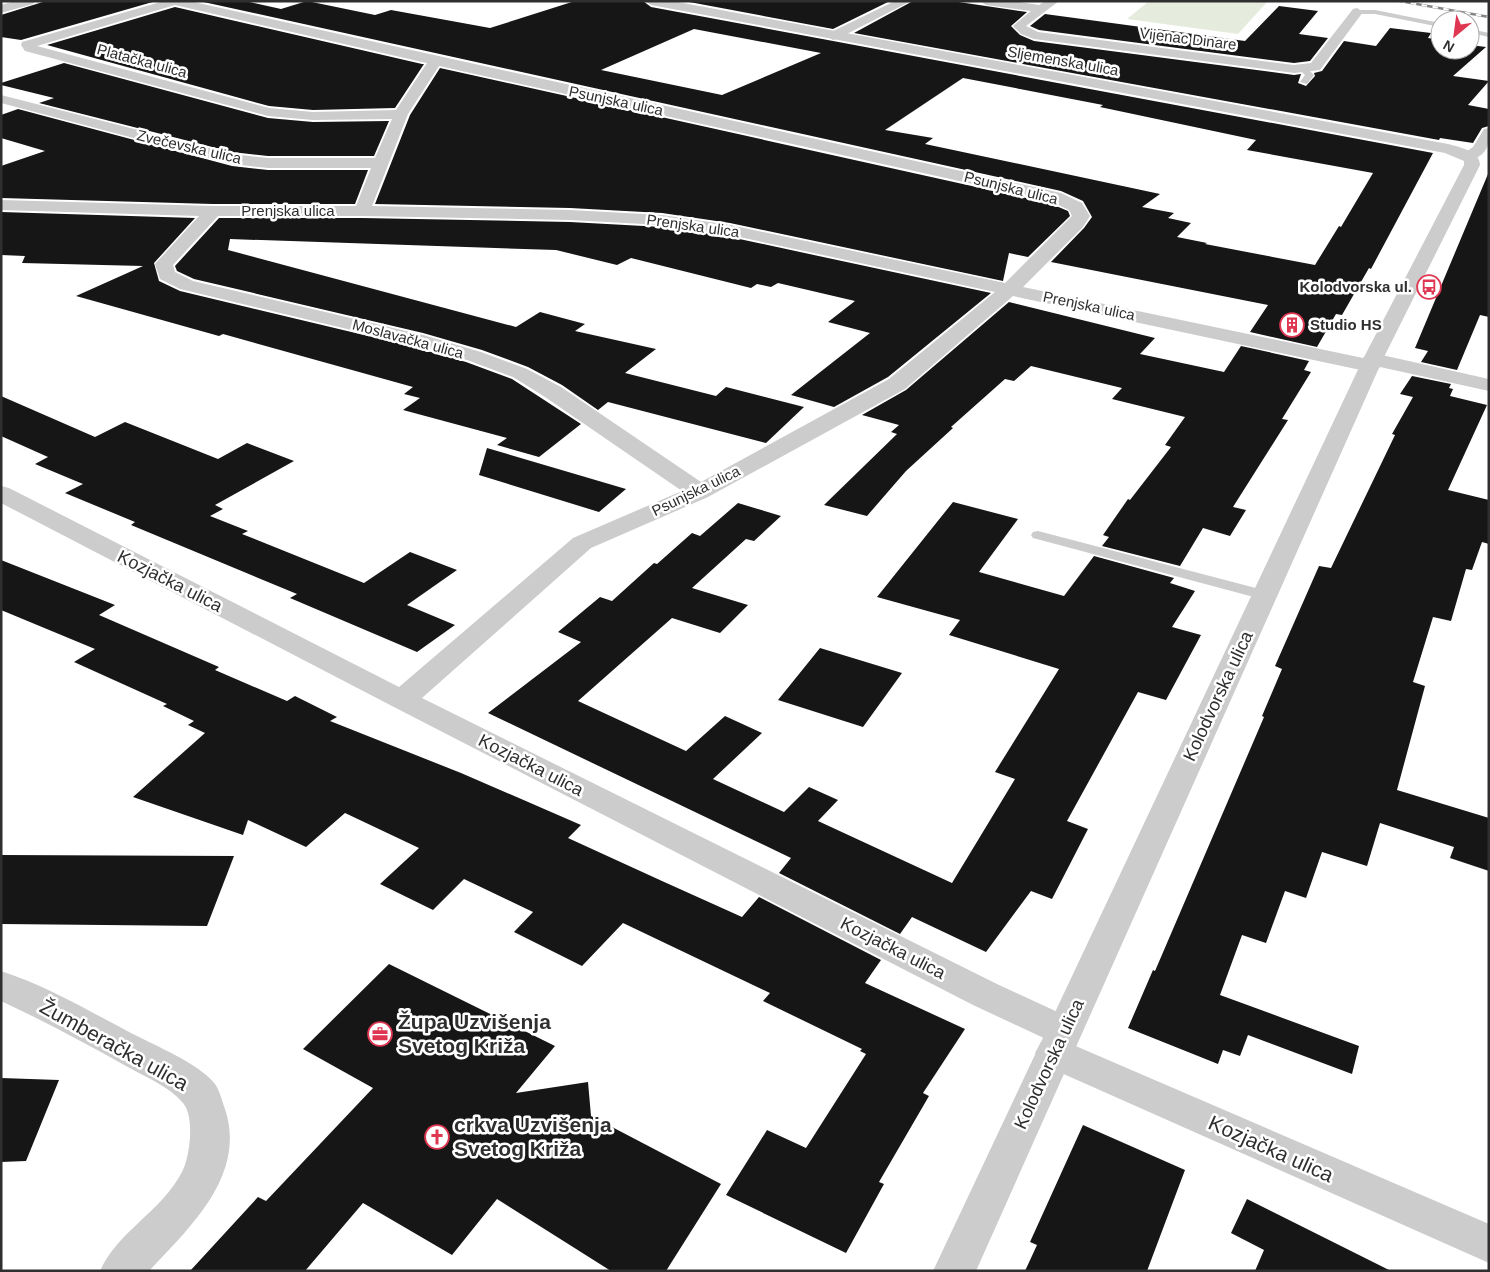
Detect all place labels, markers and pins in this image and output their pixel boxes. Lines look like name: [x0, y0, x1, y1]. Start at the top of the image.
bus stop icon: Kolodvorska ul.: [1416, 274, 1442, 300]
place label: Kolodvorska ul.: [1299, 278, 1412, 295]
building icon: Studio HS: [1279, 312, 1305, 338]
place label: Studio HS: [1310, 316, 1382, 333]
place label: Župa Uzvišenja Svetog Križa: [398, 1010, 551, 1057]
office icon: Župa Uzvišenja Svetog Križa: [367, 1021, 393, 1047]
place label: crkva Uzvišenja Svetog Križa: [454, 1113, 612, 1160]
church icon: crkva Uzvišenja Svetog Križa: [424, 1124, 450, 1150]

